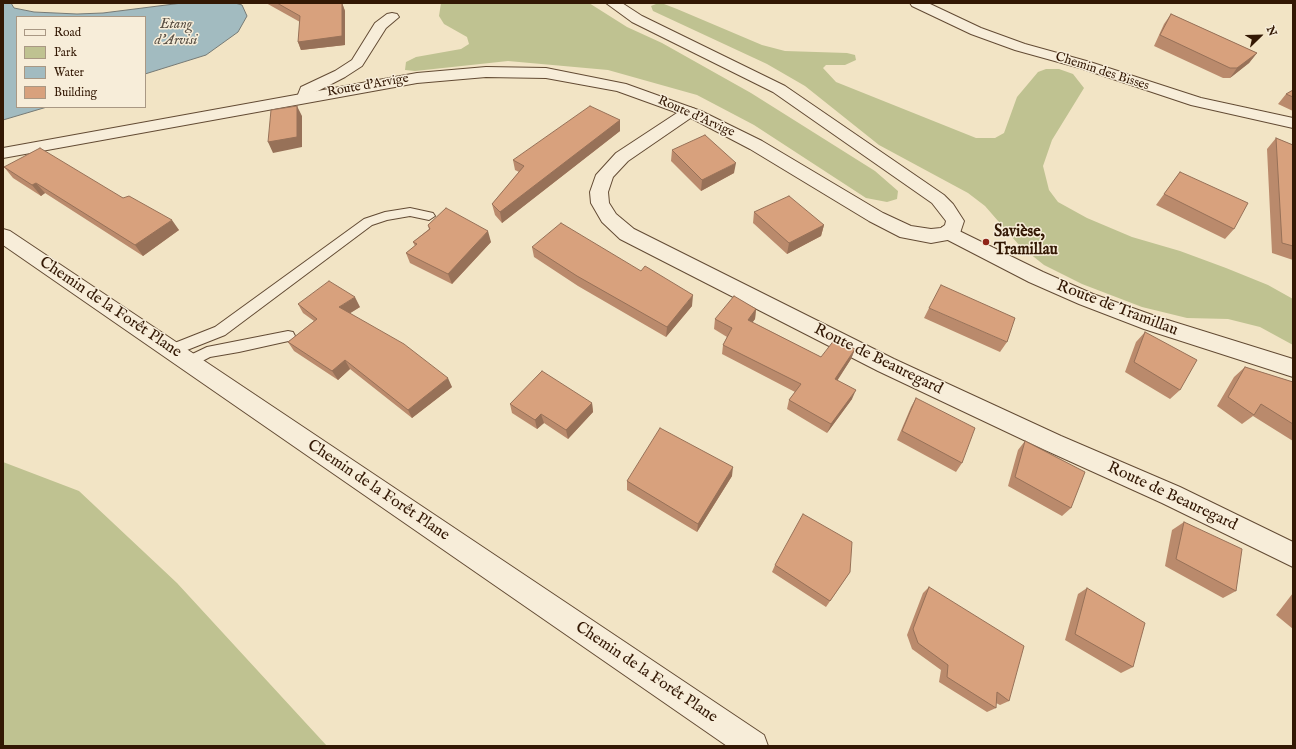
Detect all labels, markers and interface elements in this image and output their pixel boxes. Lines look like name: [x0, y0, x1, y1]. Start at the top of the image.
legend: [16, 16, 146, 108]
north arrow: [1240, 16, 1280, 56]
water label: Etang d'Arvisi: [155, 17, 197, 50]
text: N: [1263, 24, 1279, 38]
text: Road: [54, 25, 81, 40]
text: Park: [54, 45, 77, 60]
street label: Chemin des Bisses: [1053, 50, 1151, 94]
text: Water: [54, 65, 84, 80]
street label: Route d'Arvige: [326, 71, 410, 101]
text: Building: [54, 85, 97, 100]
street label: Route d'Arvige: [655, 93, 737, 141]
place label: Savièse, Tramillau: [994, 223, 1058, 261]
marker: Savièse, Tramillau: [981, 237, 991, 247]
street label: Chemin de la Forêt Plane: [35, 253, 185, 363]
street label: Route de Tramillau: [1054, 277, 1180, 341]
street label: Route de Beauregard: [810, 320, 946, 400]
street label: Chemin de la Forêt Plane: [303, 436, 453, 546]
street label: Route de Beauregard: [1104, 459, 1240, 535]
street label: Chemin de la Forêt Plane: [571, 618, 721, 728]

